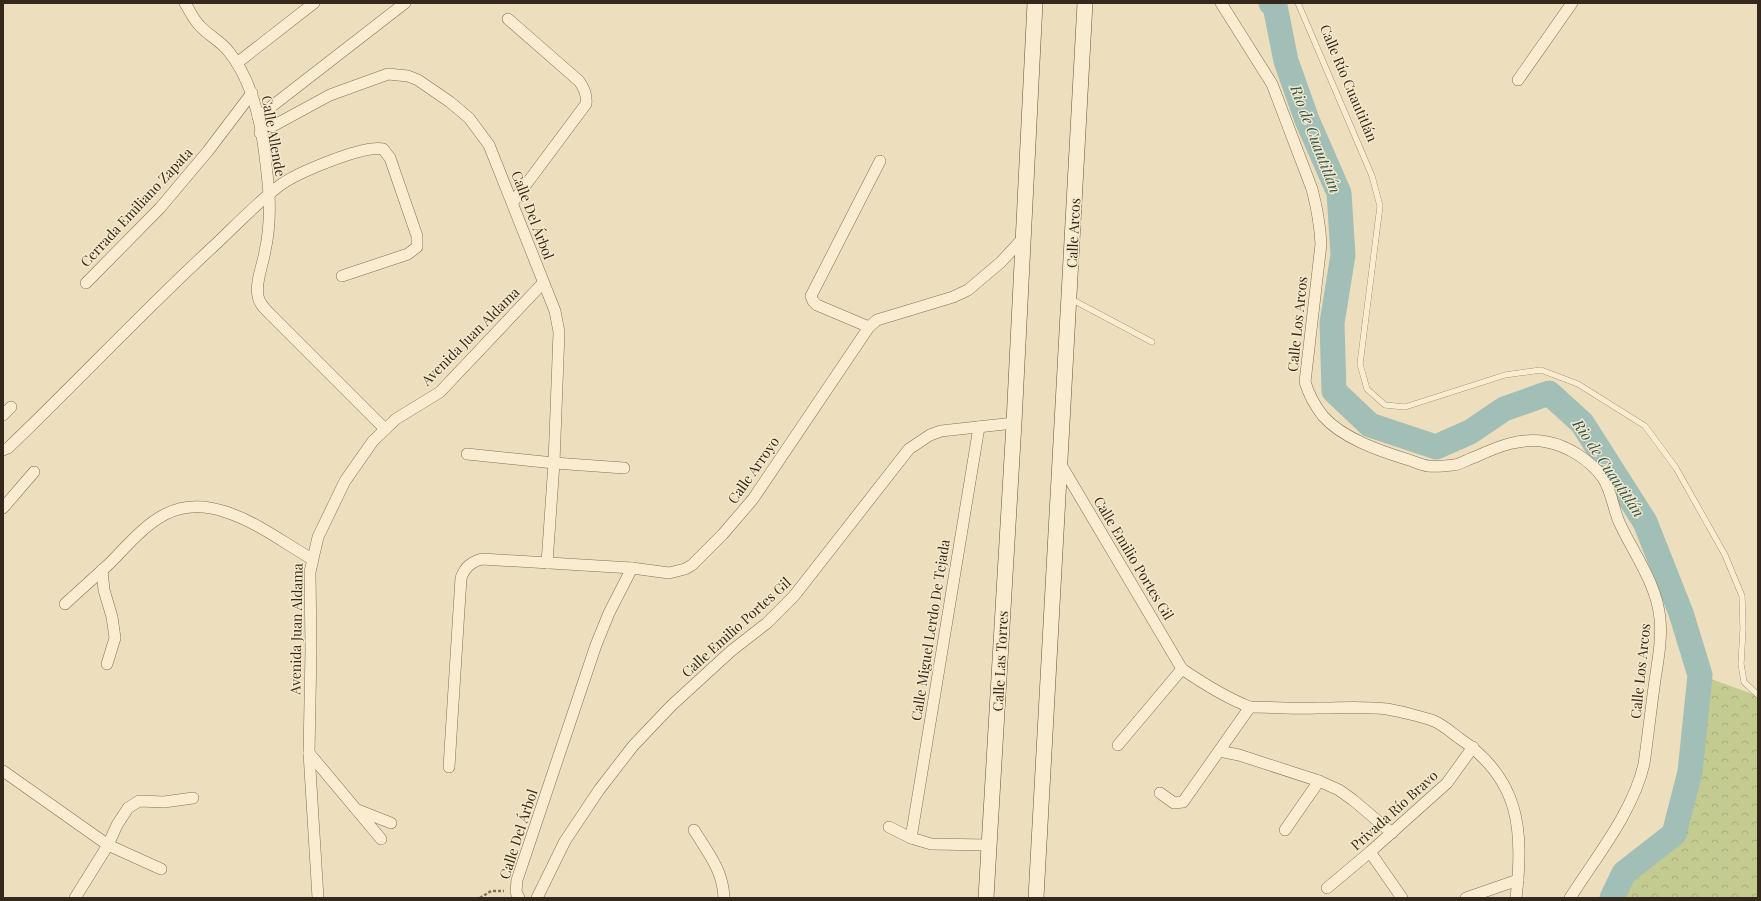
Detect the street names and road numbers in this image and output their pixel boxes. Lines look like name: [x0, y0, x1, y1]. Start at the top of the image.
street label: Calle Río Cuautitlán: [1316, 21, 1383, 145]
street label: Calle Allende: [258, 94, 290, 178]
street label: Cerrada Emiliano Zapata: [76, 143, 196, 271]
street label: Calle Del Árbol: [507, 168, 559, 262]
street label: Calle Arcos: [1062, 198, 1084, 268]
street label: Calle Los Arcos: [1283, 275, 1311, 373]
street label: Avenida Juan Aldama: [416, 283, 523, 390]
street label: Calle Arroyo: [723, 432, 783, 507]
street label: Calle Emilio Portes Gil: [1090, 493, 1178, 623]
street label: Calle Miguel Lerdo De Tejada: [906, 538, 954, 722]
street label: Avenida Juan Aldama: [285, 563, 307, 696]
street label: Calle Emilio Portes Gil: [677, 573, 795, 681]
street label: Calle Las Torres: [988, 610, 1012, 712]
street label: Calle Los Arcos: [1626, 622, 1654, 720]
street label: Privada Río Bravo: [1346, 766, 1442, 854]
street label: Calle Del Árbol: [495, 787, 541, 881]

